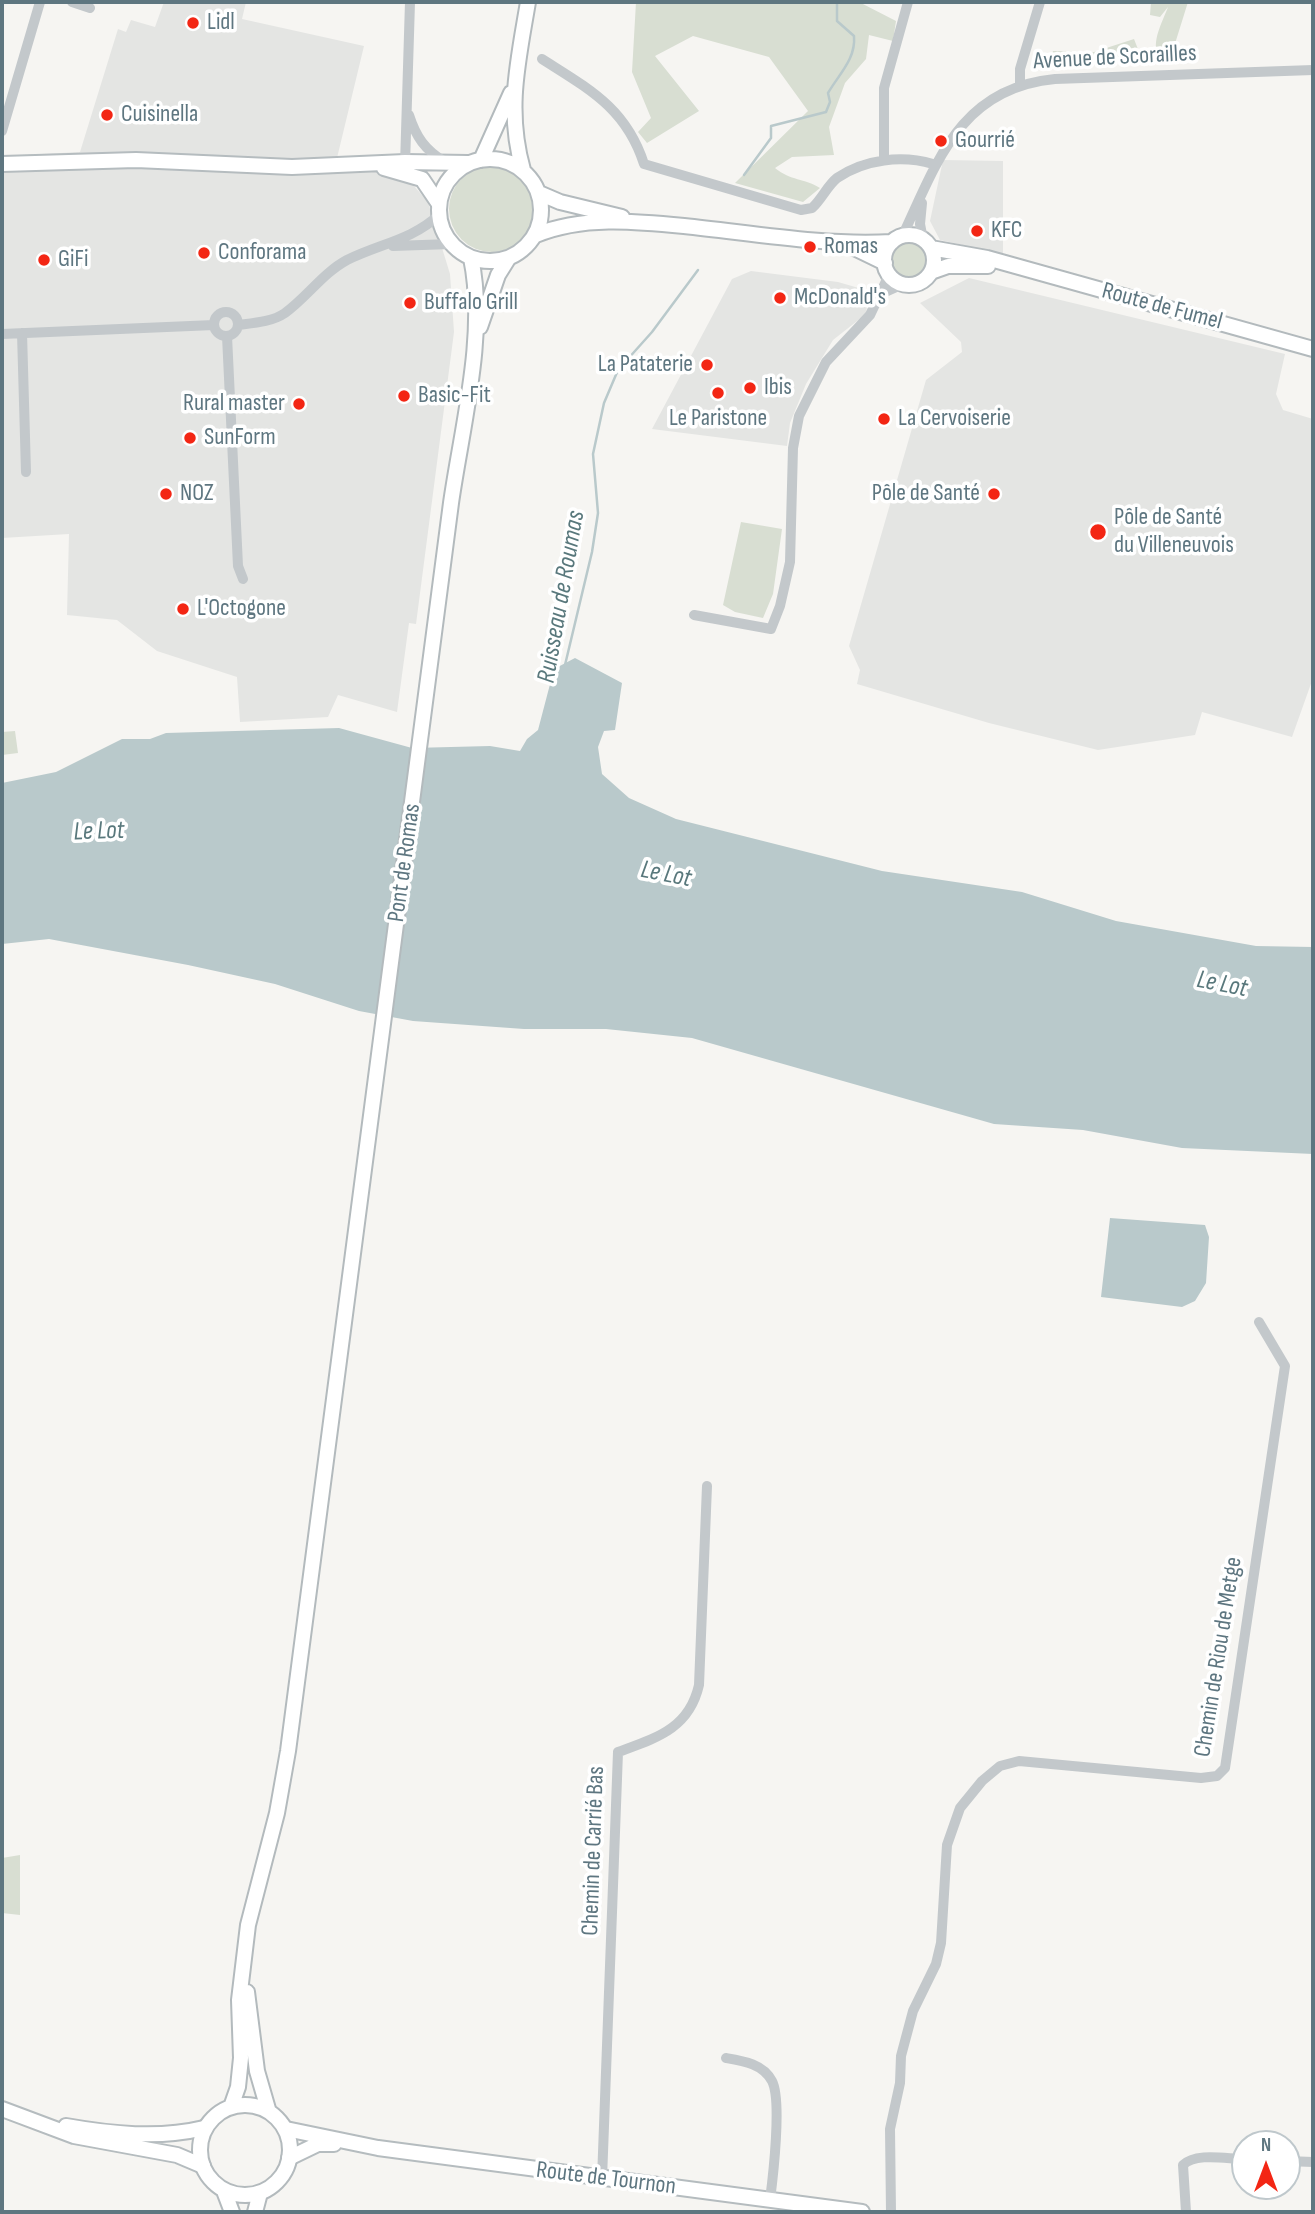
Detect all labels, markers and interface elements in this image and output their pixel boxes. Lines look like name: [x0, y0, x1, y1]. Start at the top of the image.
place label: Lidl: [207, 9, 235, 37]
marker: Lidl: [185, 15, 201, 31]
street label: Avenue de Scorailles: [1033, 39, 1197, 77]
place label: Cuisinella: [121, 101, 198, 129]
marker: Cuisinella: [99, 107, 115, 123]
place label: Gourrié: [955, 127, 1015, 155]
marker: Gourrié: [933, 133, 949, 149]
place label: KFC: [991, 217, 1023, 245]
marker: KFC: [969, 223, 985, 239]
place label: Romas: [824, 233, 878, 261]
place label: Conforama: [218, 239, 306, 267]
marker: Romas: [802, 239, 818, 255]
marker: Conforama: [196, 245, 212, 261]
place label: GiFi: [58, 246, 88, 274]
marker: GiFi: [36, 252, 52, 268]
street label: Route de Fumel: [1099, 277, 1225, 337]
place label: McDonald's: [794, 284, 886, 312]
place label: Buffalo Grill: [424, 289, 518, 317]
marker: McDonald's: [772, 290, 788, 306]
marker: Buffalo Grill: [402, 295, 418, 311]
place label: La Pataterie: [598, 351, 693, 379]
marker: La Pataterie: [699, 357, 715, 373]
place label: Ibis: [764, 374, 792, 402]
marker: Ibis: [742, 380, 758, 396]
place label: Basic-Fit: [418, 382, 491, 410]
marker: Le Paristone: [710, 385, 726, 401]
marker: Basic-Fit: [396, 388, 412, 404]
place label: Rural master: [183, 390, 285, 418]
marker: Rural master: [291, 396, 307, 412]
place label: Le Paristone: [669, 405, 767, 433]
place label: La Cervoiserie: [898, 405, 1011, 433]
marker: La Cervoiserie: [876, 411, 892, 427]
place label: SunForm: [204, 424, 276, 452]
marker: SunForm: [182, 430, 198, 446]
place label: NOZ: [180, 480, 214, 508]
place label: Pôle de Santé: [872, 480, 980, 508]
marker: NOZ: [158, 486, 174, 502]
marker: Pôle de Santé: [986, 486, 1002, 502]
place label: Pôle de Santé du Villeneuvois: [1114, 504, 1234, 560]
water label: Ruisseau de Roumas: [532, 509, 592, 685]
marker: Pôle de Santé du Villeneuvois: [1088, 522, 1108, 542]
place label: L'Octogone: [197, 595, 286, 623]
marker: L'Octogone: [175, 601, 191, 617]
street label: Pont de Romas: [382, 802, 428, 924]
water label: Le Lot: [73, 816, 125, 848]
water label: Le Lot: [638, 855, 694, 895]
water label: Le Lot: [1194, 965, 1250, 1005]
street label: Chemin de Riou de Metge: [1189, 1555, 1249, 1759]
street label: Chemin de Carrié Bas: [577, 1766, 611, 1936]
north arrow: [1231, 2130, 1301, 2200]
text: N: [1261, 2134, 1271, 2157]
street label: Route de Tournon: [535, 2156, 677, 2202]

